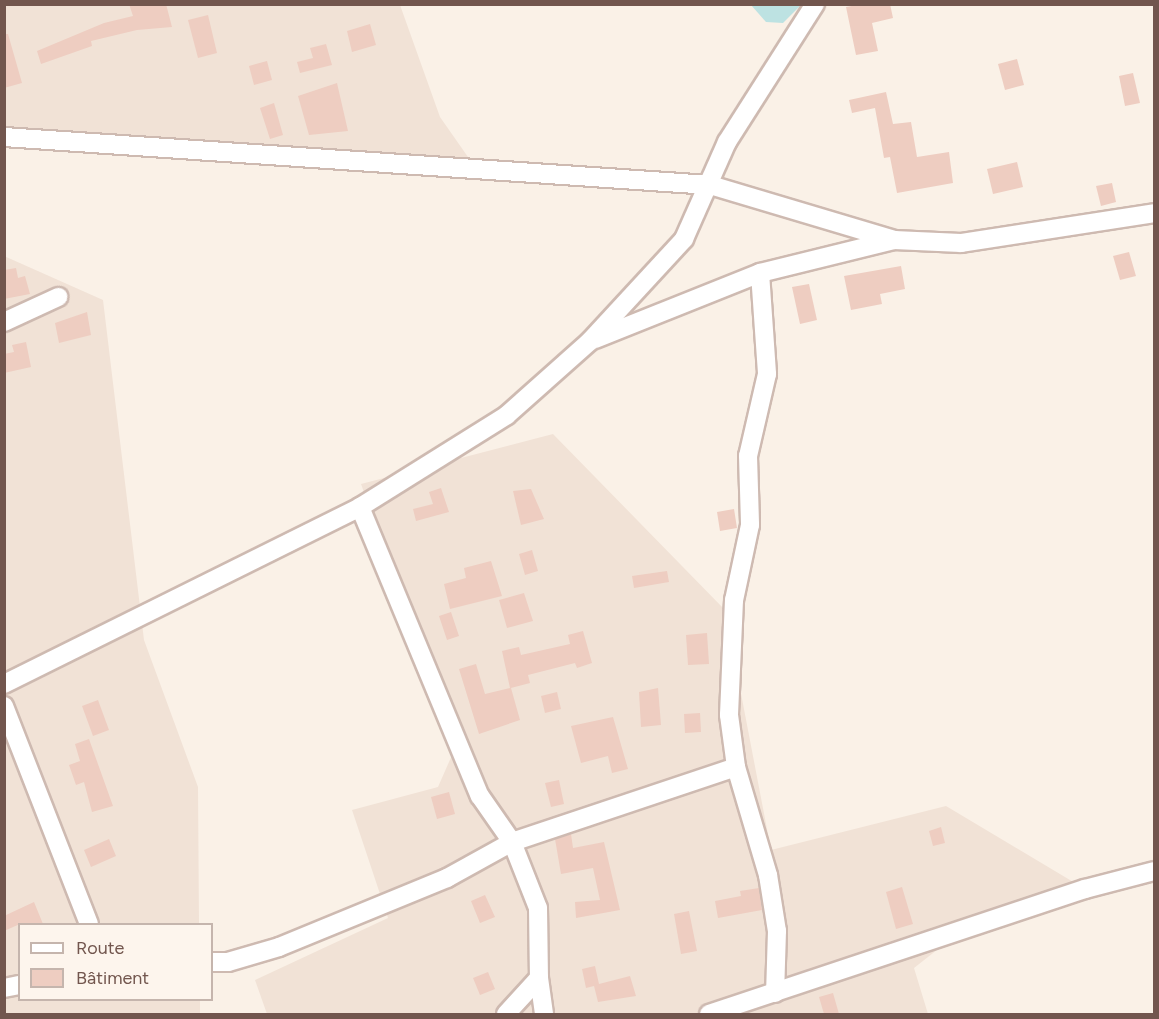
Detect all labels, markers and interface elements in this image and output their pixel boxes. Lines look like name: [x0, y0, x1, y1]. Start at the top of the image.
legend: [18, 923, 213, 1001]
text: Route: [76, 937, 124, 959]
text: Bâtiment: [76, 967, 149, 989]

